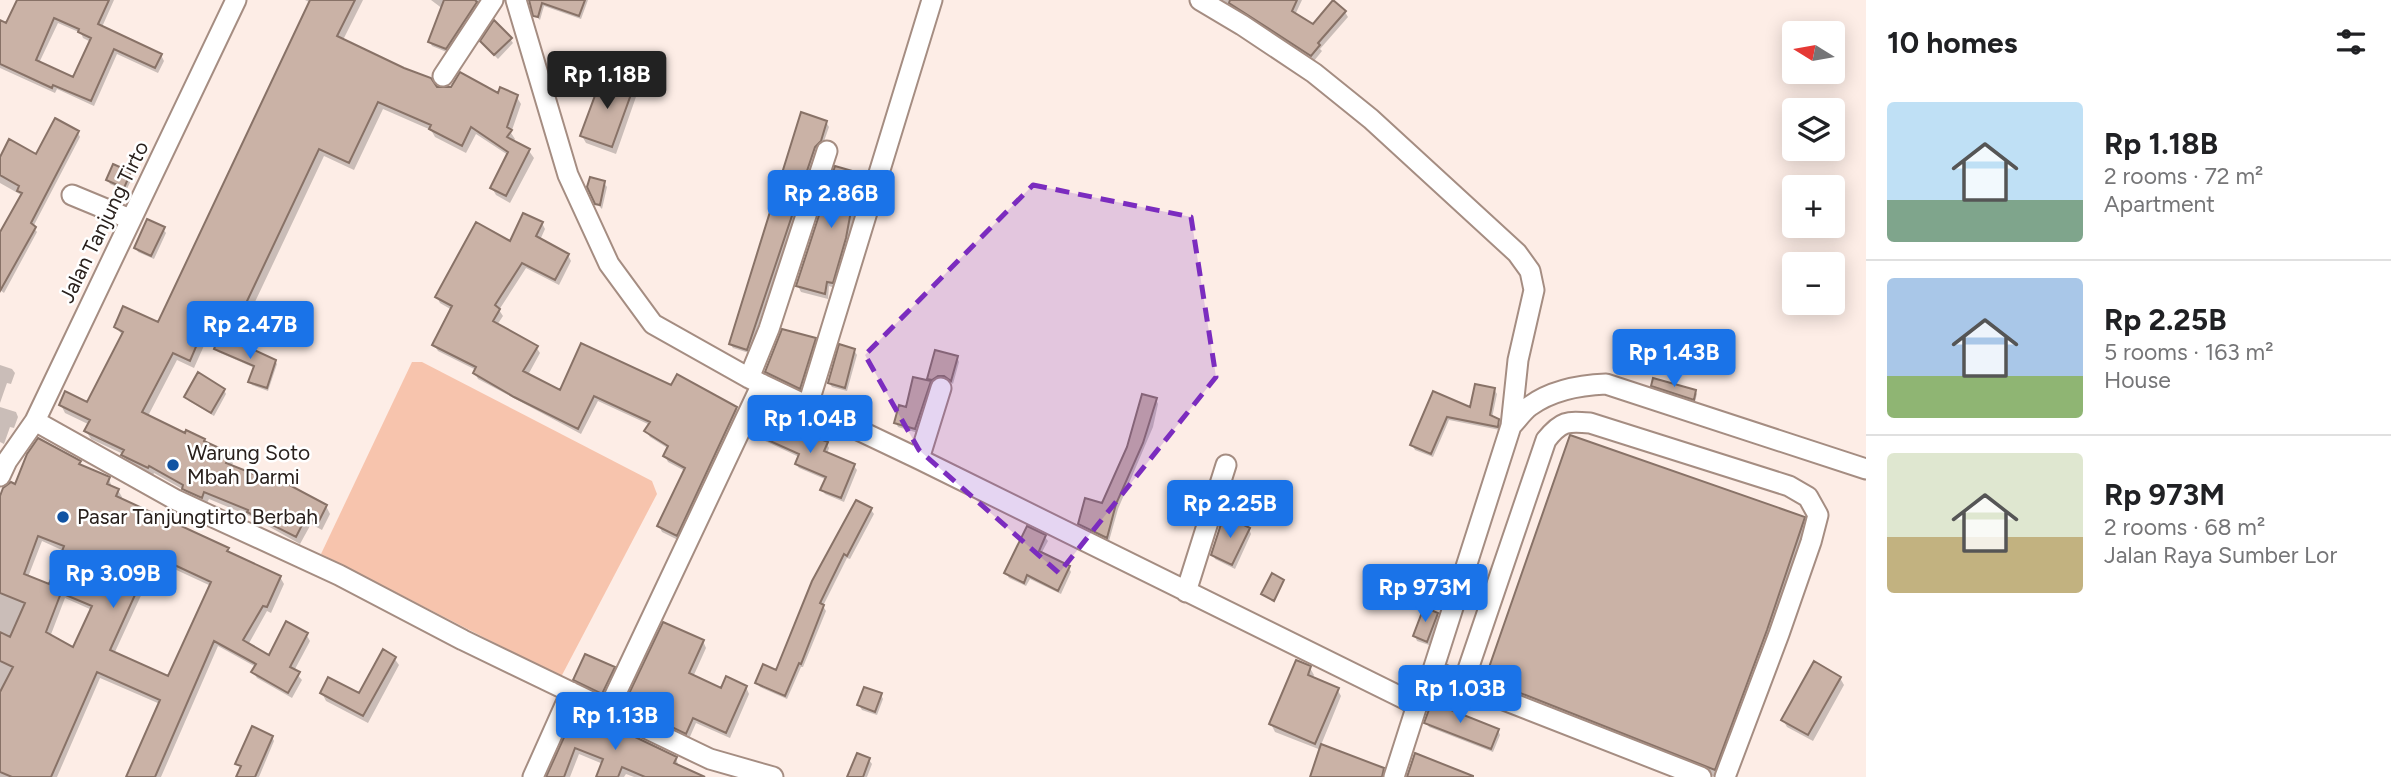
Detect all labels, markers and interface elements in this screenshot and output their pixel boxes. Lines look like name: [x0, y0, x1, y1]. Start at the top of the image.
north arrow: [1782, 21, 1844, 84]
map controls: [1782, 21, 1845, 315]
icon: filters: [2332, 23, 2370, 61]
text: 10 homes: [1887, 24, 2018, 61]
pin: Rp 1.18B: [535, 52, 679, 111]
text: Rp 1.18B: [563, 60, 651, 88]
button: layers: [1782, 98, 1845, 161]
text: Rp 1.18B: [2104, 125, 2218, 162]
icon: home: [1943, 130, 2027, 214]
street label: Jalan Tanjung Tirto: [54, 137, 154, 307]
text: 2 rooms · 72 m²: [2104, 162, 2263, 190]
pin: Rp 2.86B: [759, 170, 903, 230]
button: +: [1782, 175, 1845, 238]
text: Rp 2.86B: [784, 179, 878, 207]
text: Apartment: [2104, 190, 2215, 218]
button: −: [1782, 252, 1845, 315]
text: Rp 2.25B: [2104, 301, 2227, 338]
pin: Rp 2.47B: [178, 302, 322, 361]
icon: home: [1943, 306, 2027, 390]
text: Rp 2.47B: [203, 310, 297, 338]
pin: Rp 1.43B: [1602, 330, 1746, 389]
text: Rp 1.43B: [1629, 338, 1719, 366]
text: 5 rooms · 163 m²: [2104, 338, 2273, 366]
text: House: [2104, 366, 2171, 394]
pin: Rp 1.04B: [738, 396, 882, 455]
text: Rp 1.04B: [763, 404, 857, 432]
place label: Warung Soto Mbah Darmi: [187, 440, 310, 489]
marker: Warung Soto Mbah Darmi: [165, 457, 181, 473]
text: Rp 973M: [2104, 476, 2225, 513]
pin: Rp 2.25B: [1158, 480, 1302, 540]
icon: home: [1943, 481, 2027, 565]
text: Rp 2.25B: [1183, 489, 1277, 517]
place label: Pasar Tanjungtirto Berbah: [77, 504, 318, 529]
marker: Pasar Tanjungtirto Berbah: [55, 509, 71, 525]
text: 2 rooms · 68 m²: [2104, 513, 2265, 541]
text: Jalan Raya Sumber Lor: [2104, 541, 2337, 569]
pin: Rp 3.09B: [41, 550, 185, 610]
text: Rp 3.09B: [66, 559, 160, 587]
pin: Rp 973M: [1360, 564, 1490, 624]
text: Rp 973M: [1379, 573, 1471, 601]
pin: Rp 1.03B: [1388, 666, 1532, 725]
text: Rp 1.03B: [1414, 674, 1506, 702]
pin: Rp 1.13B: [543, 692, 687, 752]
text: Rp 1.13B: [572, 701, 658, 729]

